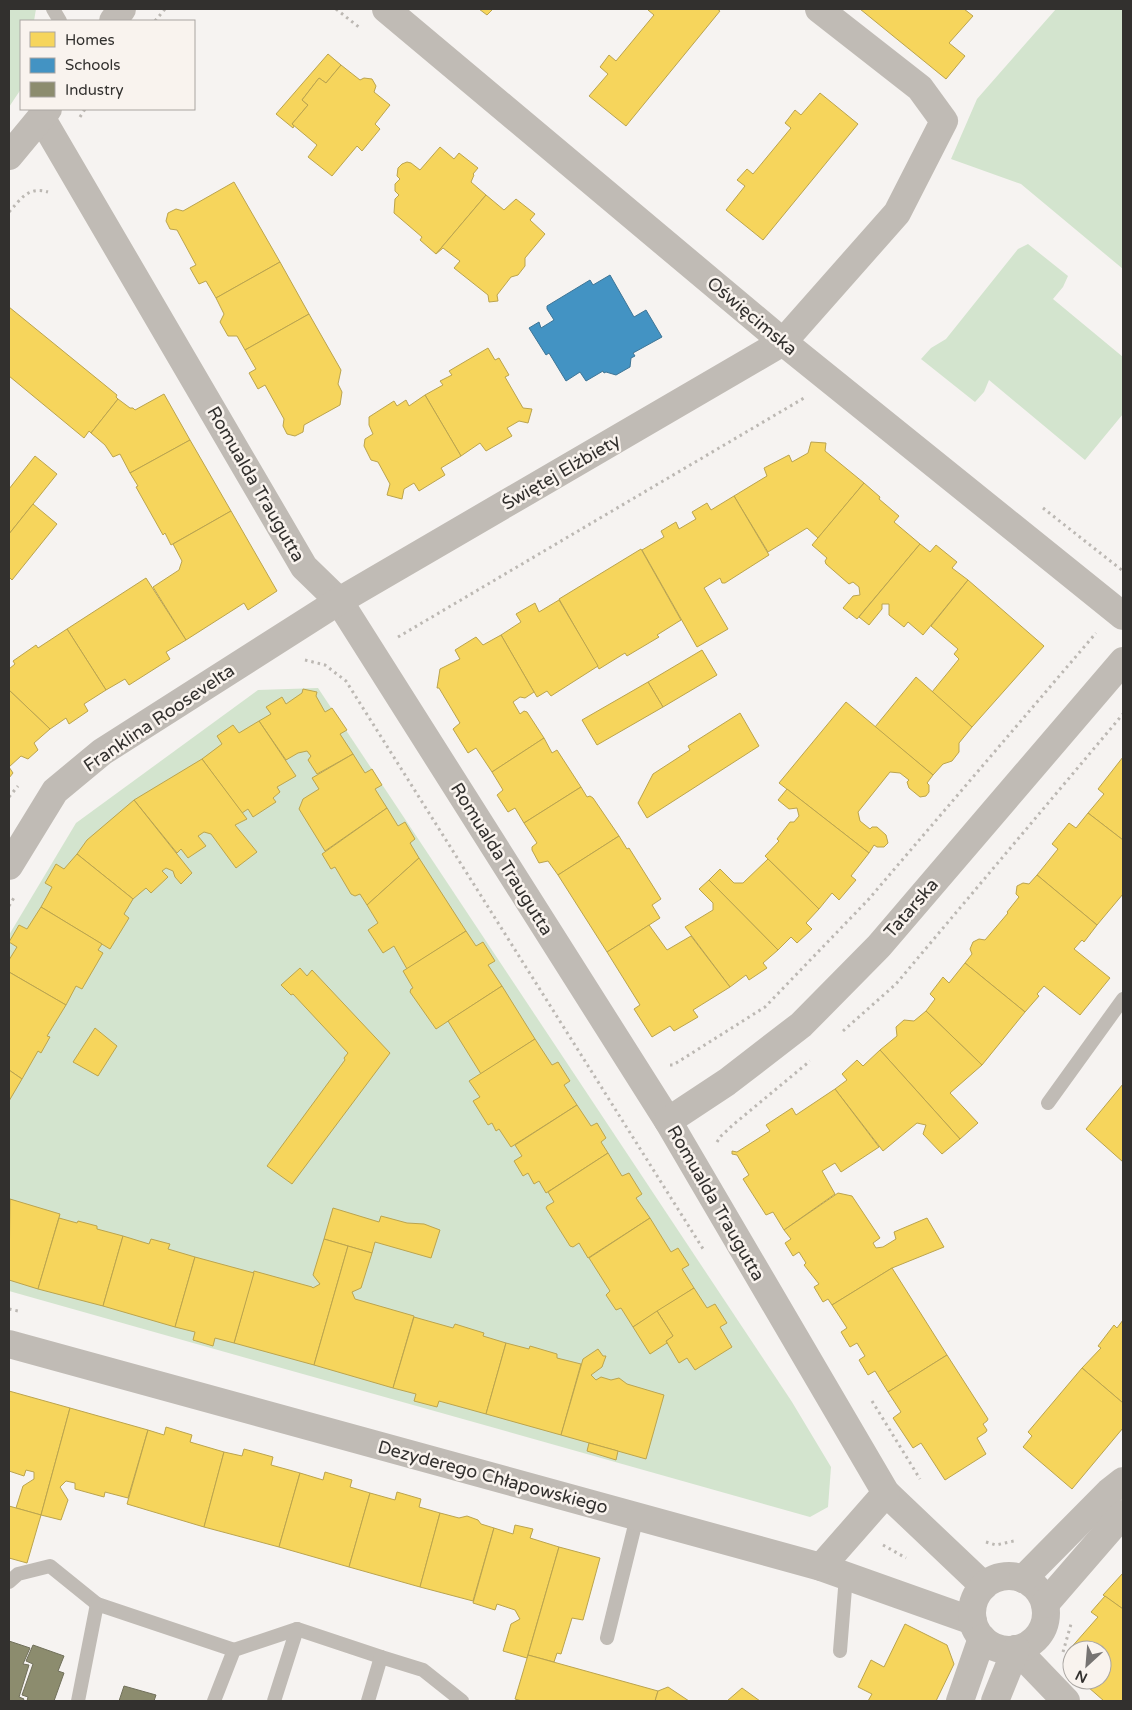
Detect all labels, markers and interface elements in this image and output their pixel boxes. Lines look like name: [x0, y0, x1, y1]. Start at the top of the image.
legend: [20, 20, 195, 110]
text: Homes: [65, 31, 115, 49]
text: Schools: [65, 56, 121, 74]
text: Industry: [65, 81, 124, 99]
street label: Oświęcimska: [702, 272, 802, 360]
street label: Romualda Traugutta: [202, 402, 310, 566]
street label: Świętej Elżbiety: [498, 429, 624, 515]
street label: Franklina Roosevelta: [79, 659, 239, 777]
street label: Romualda Traugutta: [446, 779, 558, 939]
street label: Tatarska: [879, 874, 943, 942]
street label: Romualda Traugutta: [662, 1121, 770, 1285]
street label: Dezyderego Chłapowskiego: [376, 1436, 611, 1518]
north arrow: [1062, 1640, 1112, 1690]
text: N: [1073, 1666, 1090, 1686]

